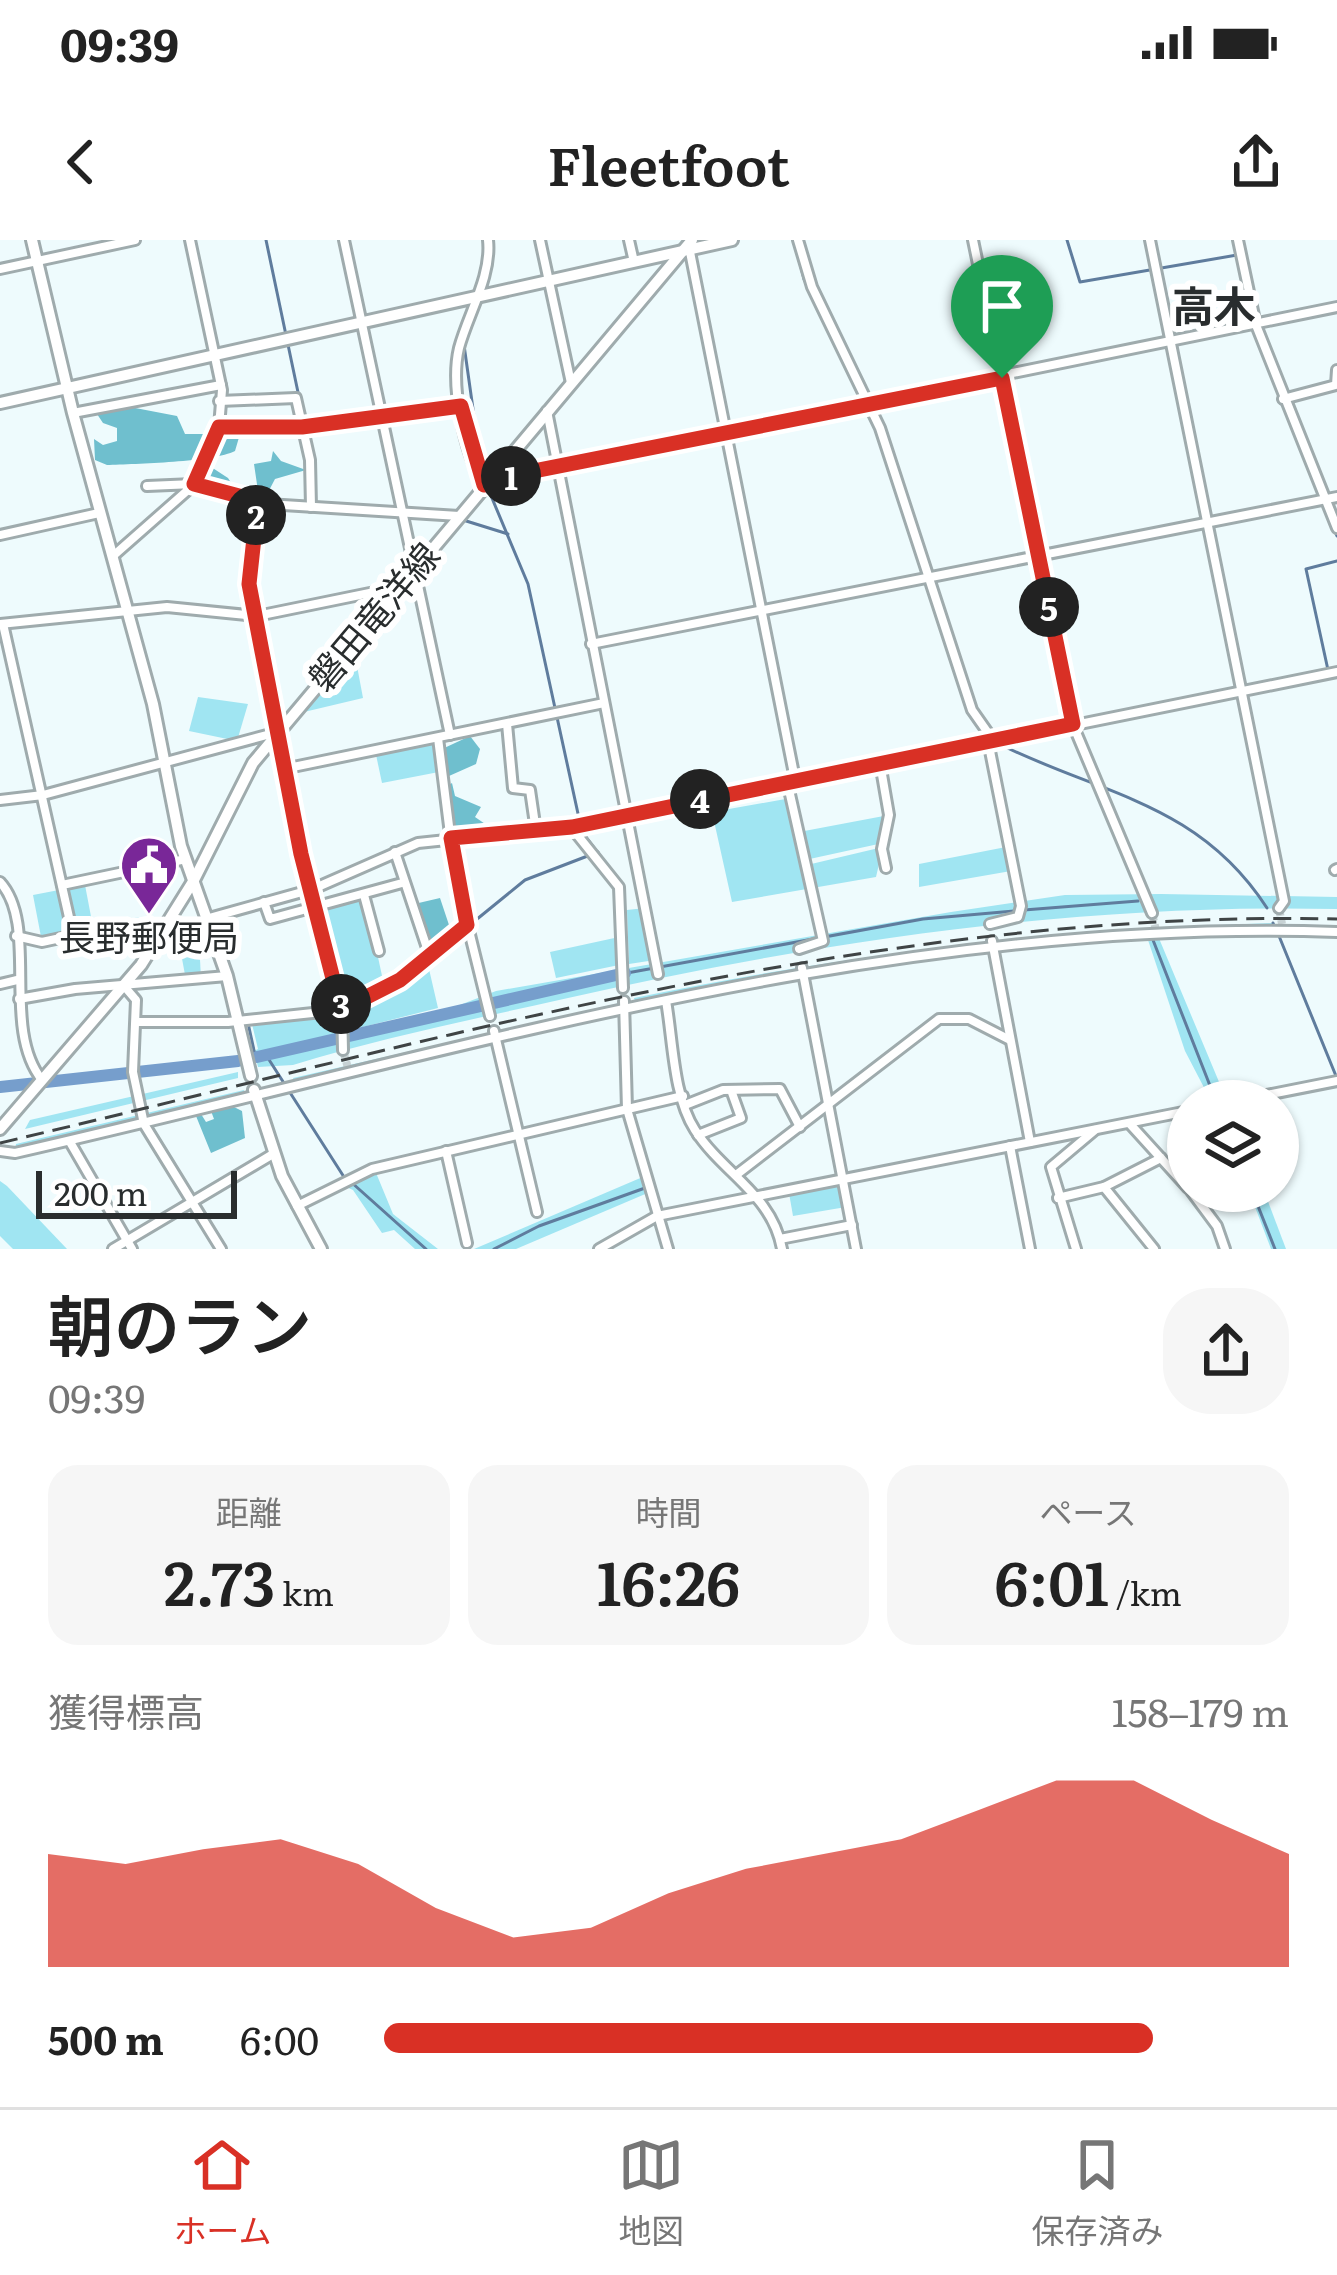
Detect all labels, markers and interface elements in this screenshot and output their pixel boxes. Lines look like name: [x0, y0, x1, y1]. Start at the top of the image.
text: 09:39: [60, 9, 179, 76]
text: Fleetfoot: [547, 122, 790, 203]
icon: back: [48, 129, 114, 195]
icon: share: [1223, 129, 1289, 195]
pin: [951, 255, 1053, 378]
icon: arrive: [969, 273, 1035, 339]
district label: 高木: [1172, 273, 1256, 335]
pin: 1: [481, 446, 541, 506]
text: 1: [504, 451, 518, 500]
pin: 2: [226, 485, 286, 545]
text: 2: [247, 490, 265, 539]
street label: 磐田竜洋線: [294, 529, 450, 701]
pin: 5: [1019, 577, 1079, 637]
text: 5: [1040, 582, 1058, 631]
pin: 4: [670, 769, 730, 829]
text: 4: [690, 774, 710, 823]
public building icon: 長野郵便局: [118, 834, 180, 916]
place label: 長野郵便局: [59, 909, 239, 962]
pin: 3: [311, 974, 371, 1034]
text: 3: [332, 979, 350, 1028]
map controls: [1167, 1080, 1299, 1212]
button: layers: [1167, 1080, 1299, 1212]
scale bar: [36, 1165, 237, 1218]
text: 200 m: [54, 1167, 148, 1216]
text: 朝のラン: [48, 1273, 312, 1371]
button: share: [1163, 1288, 1289, 1414]
text: 09:39: [48, 1367, 145, 1425]
text: 距離: [216, 1486, 282, 1535]
text: 時間: [635, 1486, 701, 1535]
text: ペース: [1039, 1486, 1137, 1535]
text: 2.73: [164, 1535, 275, 1624]
text: 16:26: [597, 1535, 740, 1624]
text: 6:01: [995, 1535, 1109, 1624]
text: km: [275, 1567, 334, 1616]
text: /km: [1109, 1567, 1182, 1616]
text: 獲得標高: [48, 1681, 204, 1739]
text: 158–179 m: [1112, 1681, 1289, 1739]
text: 500 m: [48, 2009, 164, 2067]
text: 6:00: [240, 2009, 319, 2067]
tab: ホーム: [173, 2132, 272, 2253]
tab: 地図: [618, 2132, 684, 2253]
tab: 保存済み: [1031, 2132, 1163, 2253]

